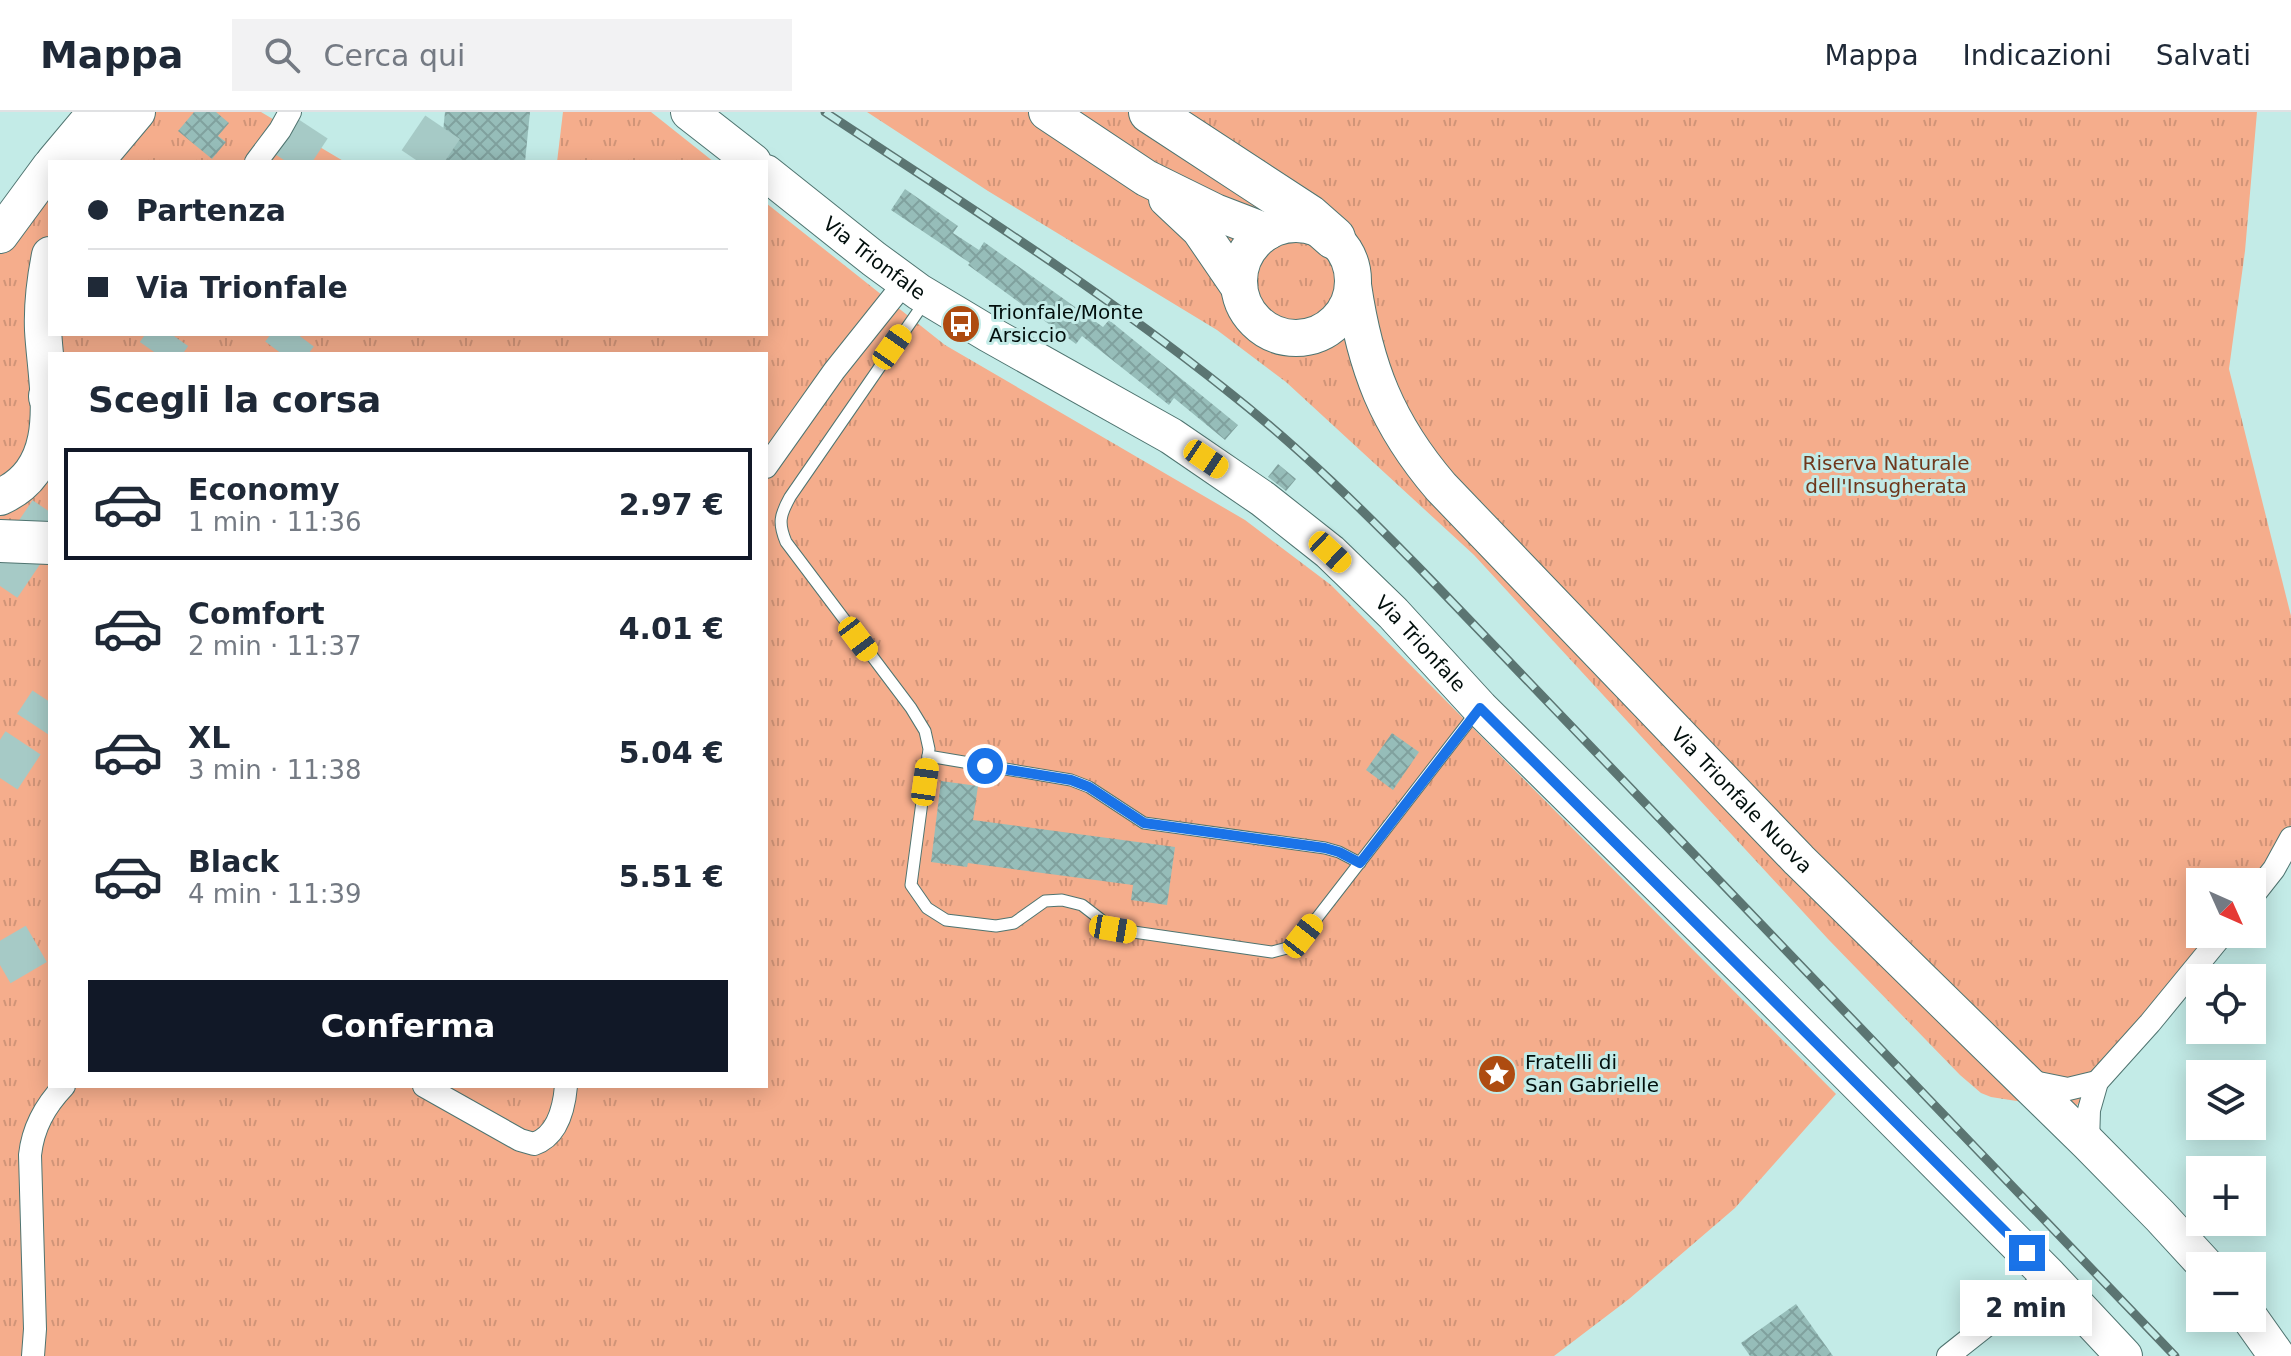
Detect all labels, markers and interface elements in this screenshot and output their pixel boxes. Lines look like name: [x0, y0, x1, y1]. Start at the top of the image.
search box: [232, 19, 792, 91]
text: Mappa: [40, 33, 184, 77]
icon: search: [260, 33, 304, 77]
text: Cerca qui: [324, 38, 465, 73]
text: Mappa: [1825, 39, 1919, 72]
text: Indicazioni: [1963, 39, 2112, 72]
text: Salvati: [2156, 39, 2251, 72]
text: Partenza: [136, 193, 286, 228]
street label: Via Trionfale: [819, 211, 930, 305]
text: Via Trionfale: [136, 270, 348, 305]
place label: Trionfale/Monte Arsiccio: [988, 300, 1143, 347]
bus stop icon: Trionfale/Monte Arsiccio: [940, 303, 982, 345]
car: [868, 320, 916, 374]
text: Scegli la corsa: [88, 379, 381, 420]
car: [1179, 436, 1233, 482]
park label: Riserva Naturale dell'Insugherata: [1803, 451, 1969, 498]
icon: car: [92, 468, 164, 540]
text: Economy: [188, 472, 340, 507]
text: 2.97 €: [619, 487, 724, 522]
text: 1 min · 11:36: [188, 507, 362, 537]
car: [1304, 527, 1356, 577]
street label: Via Trionfale: [1370, 590, 1471, 697]
icon: car: [92, 592, 164, 664]
text: Comfort: [188, 596, 325, 631]
text: 4.01 €: [619, 611, 724, 646]
car: [834, 613, 882, 665]
text: 2 min · 11:37: [188, 631, 362, 661]
icon: car: [92, 716, 164, 788]
text: XL: [188, 720, 230, 755]
street label: Via Trionfale Nuova: [1666, 722, 1817, 878]
text: 5.04 €: [619, 735, 724, 770]
route start: [967, 748, 1003, 784]
text: 3 min · 11:38: [188, 755, 362, 785]
car: [910, 757, 940, 807]
icon: car: [92, 840, 164, 912]
text: Black: [188, 844, 279, 879]
text: 5.51 €: [619, 859, 724, 894]
north arrow: [2186, 868, 2266, 948]
map controls: [2186, 868, 2266, 1332]
text: 4 min · 11:39: [188, 879, 362, 909]
car: [1279, 910, 1327, 962]
car: [1087, 913, 1139, 945]
button: locate: [2186, 964, 2266, 1044]
button: Conferma: [88, 980, 728, 1072]
place label: Fratelli di San Gabrielle: [1525, 1050, 1659, 1097]
place icon: Fratelli di San Gabrielle: [1476, 1053, 1518, 1095]
button: layers: [2186, 1060, 2266, 1140]
button: +: [2186, 1156, 2266, 1236]
route end: [2009, 1235, 2045, 1271]
button: −: [2186, 1252, 2266, 1332]
callout: 2 min: [1961, 1281, 2093, 1337]
text: 2 min: [1985, 1293, 2067, 1323]

